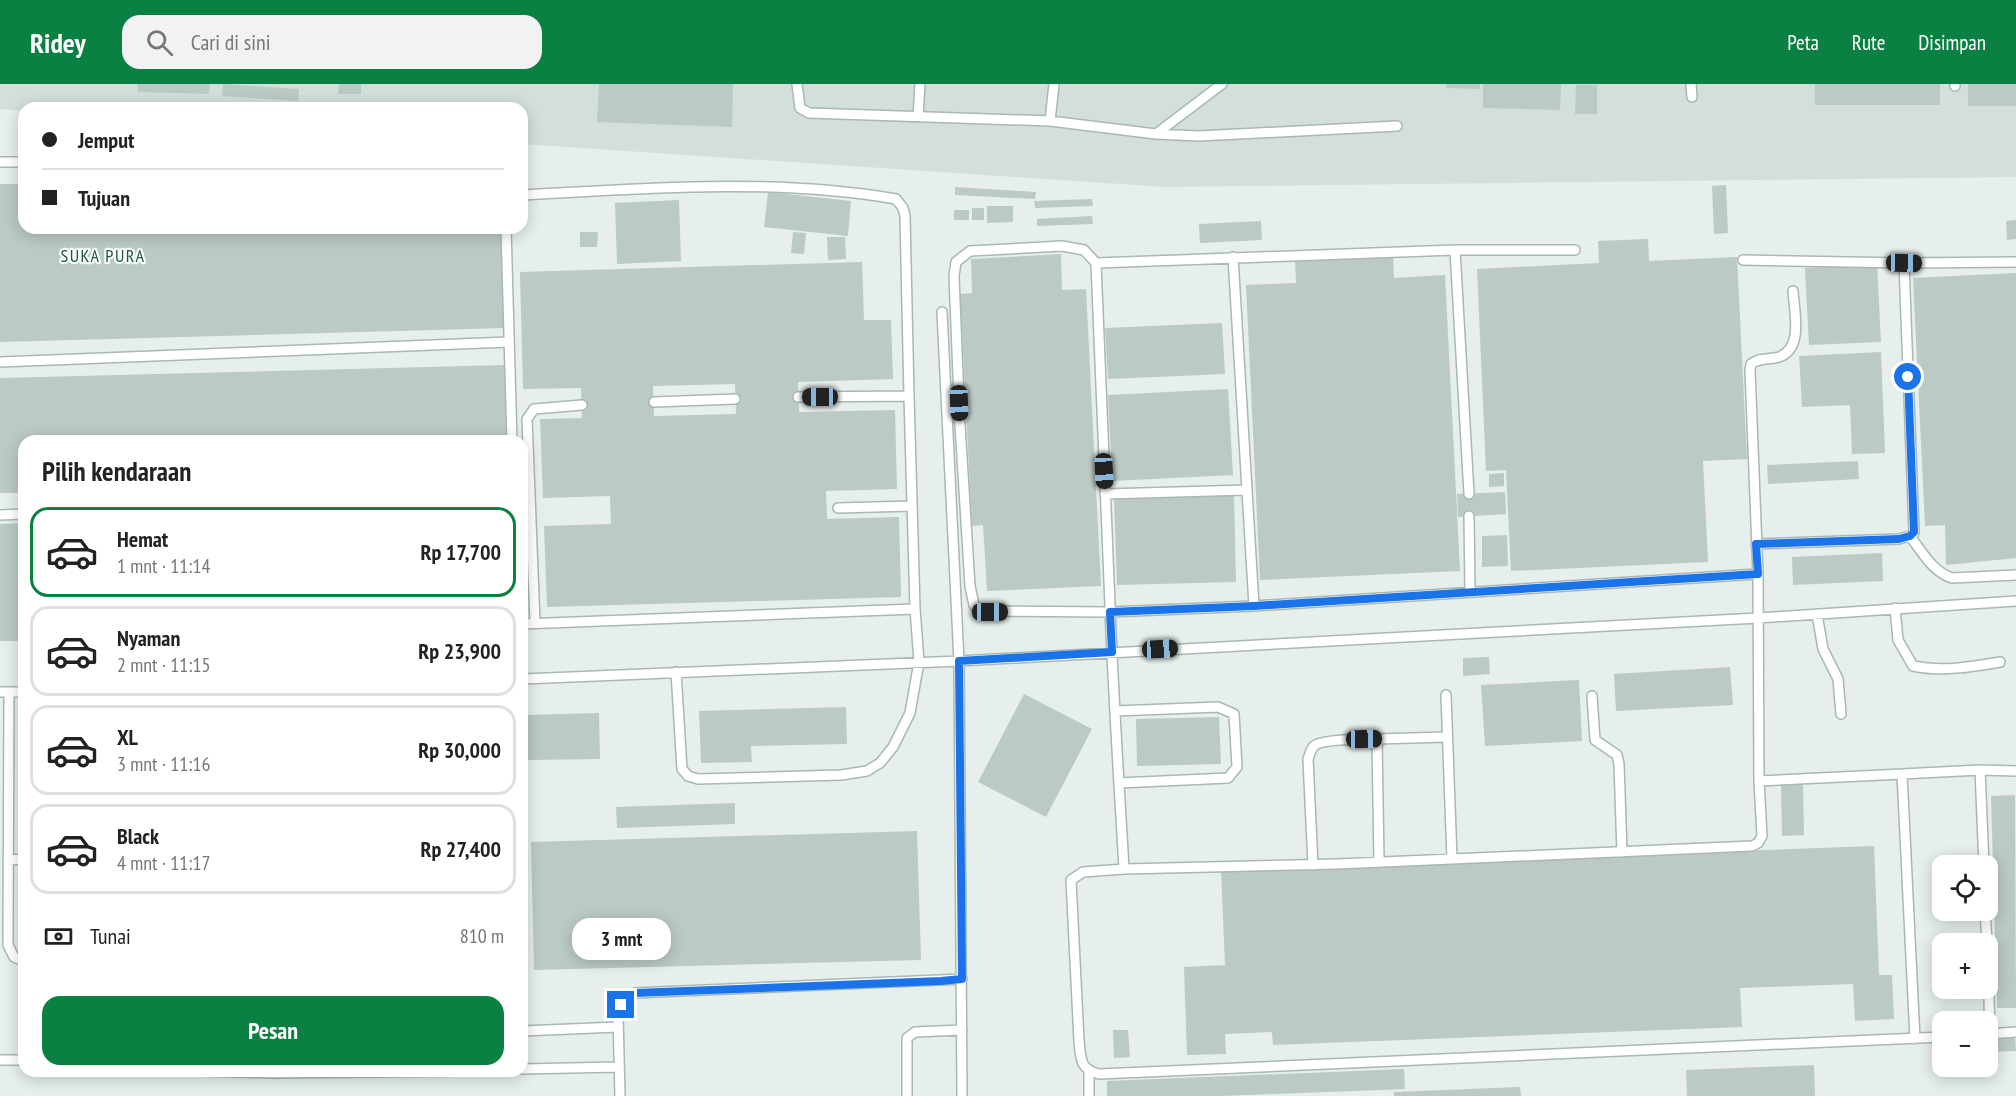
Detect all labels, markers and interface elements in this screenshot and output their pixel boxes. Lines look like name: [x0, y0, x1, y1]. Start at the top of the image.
search box: [122, 15, 542, 69]
text: Ridey: [30, 24, 86, 61]
icon: search: [143, 26, 176, 59]
text: Cari di sini: [191, 28, 270, 56]
text: Peta: [1787, 29, 1819, 56]
text: Rute: [1852, 29, 1885, 56]
text: Disimpan: [1918, 29, 1986, 56]
text: Jemput: [78, 126, 134, 154]
text: Tujuan: [78, 184, 130, 212]
district label: SUKA PURA: [61, 244, 146, 267]
car: [1886, 254, 1922, 272]
route start: [1894, 363, 1921, 390]
car: [949, 385, 969, 421]
car: [802, 388, 838, 406]
car: [1094, 453, 1114, 489]
text: Pilih kendaraan: [42, 454, 191, 488]
icon: car: [45, 525, 99, 579]
text: Hemat: [117, 525, 168, 553]
text: Rp 17,700: [420, 538, 501, 566]
text: 1 mnt · 11:14: [117, 553, 210, 579]
car: [972, 603, 1008, 621]
icon: car: [45, 624, 99, 678]
text: Nyaman: [117, 624, 180, 652]
text: Rp 23,900: [418, 637, 501, 665]
car: [1142, 639, 1178, 659]
text: 2 mnt · 11:15: [117, 652, 210, 678]
icon: car: [45, 723, 99, 777]
text: XL: [117, 723, 138, 751]
car: [1346, 730, 1382, 748]
text: Rp 30,000: [418, 736, 501, 764]
text: 3 mnt · 11:16: [117, 751, 210, 777]
icon: car: [45, 822, 99, 876]
text: Black: [117, 822, 159, 850]
text: Rp 27,400: [420, 835, 501, 863]
text: 4 mnt · 11:17: [117, 850, 210, 876]
map controls: [1932, 855, 1998, 1077]
button: locate: [1932, 855, 1998, 921]
callout: 3 mnt: [572, 918, 670, 960]
icon: cash: [42, 920, 75, 953]
text: Tunai: [90, 922, 131, 950]
text: 810 m: [460, 923, 504, 949]
text: 3 mnt: [601, 926, 642, 952]
button: +: [1932, 933, 1998, 999]
route end: [607, 991, 634, 1018]
button: Pesan: [42, 996, 504, 1065]
button: −: [1932, 1011, 1998, 1077]

